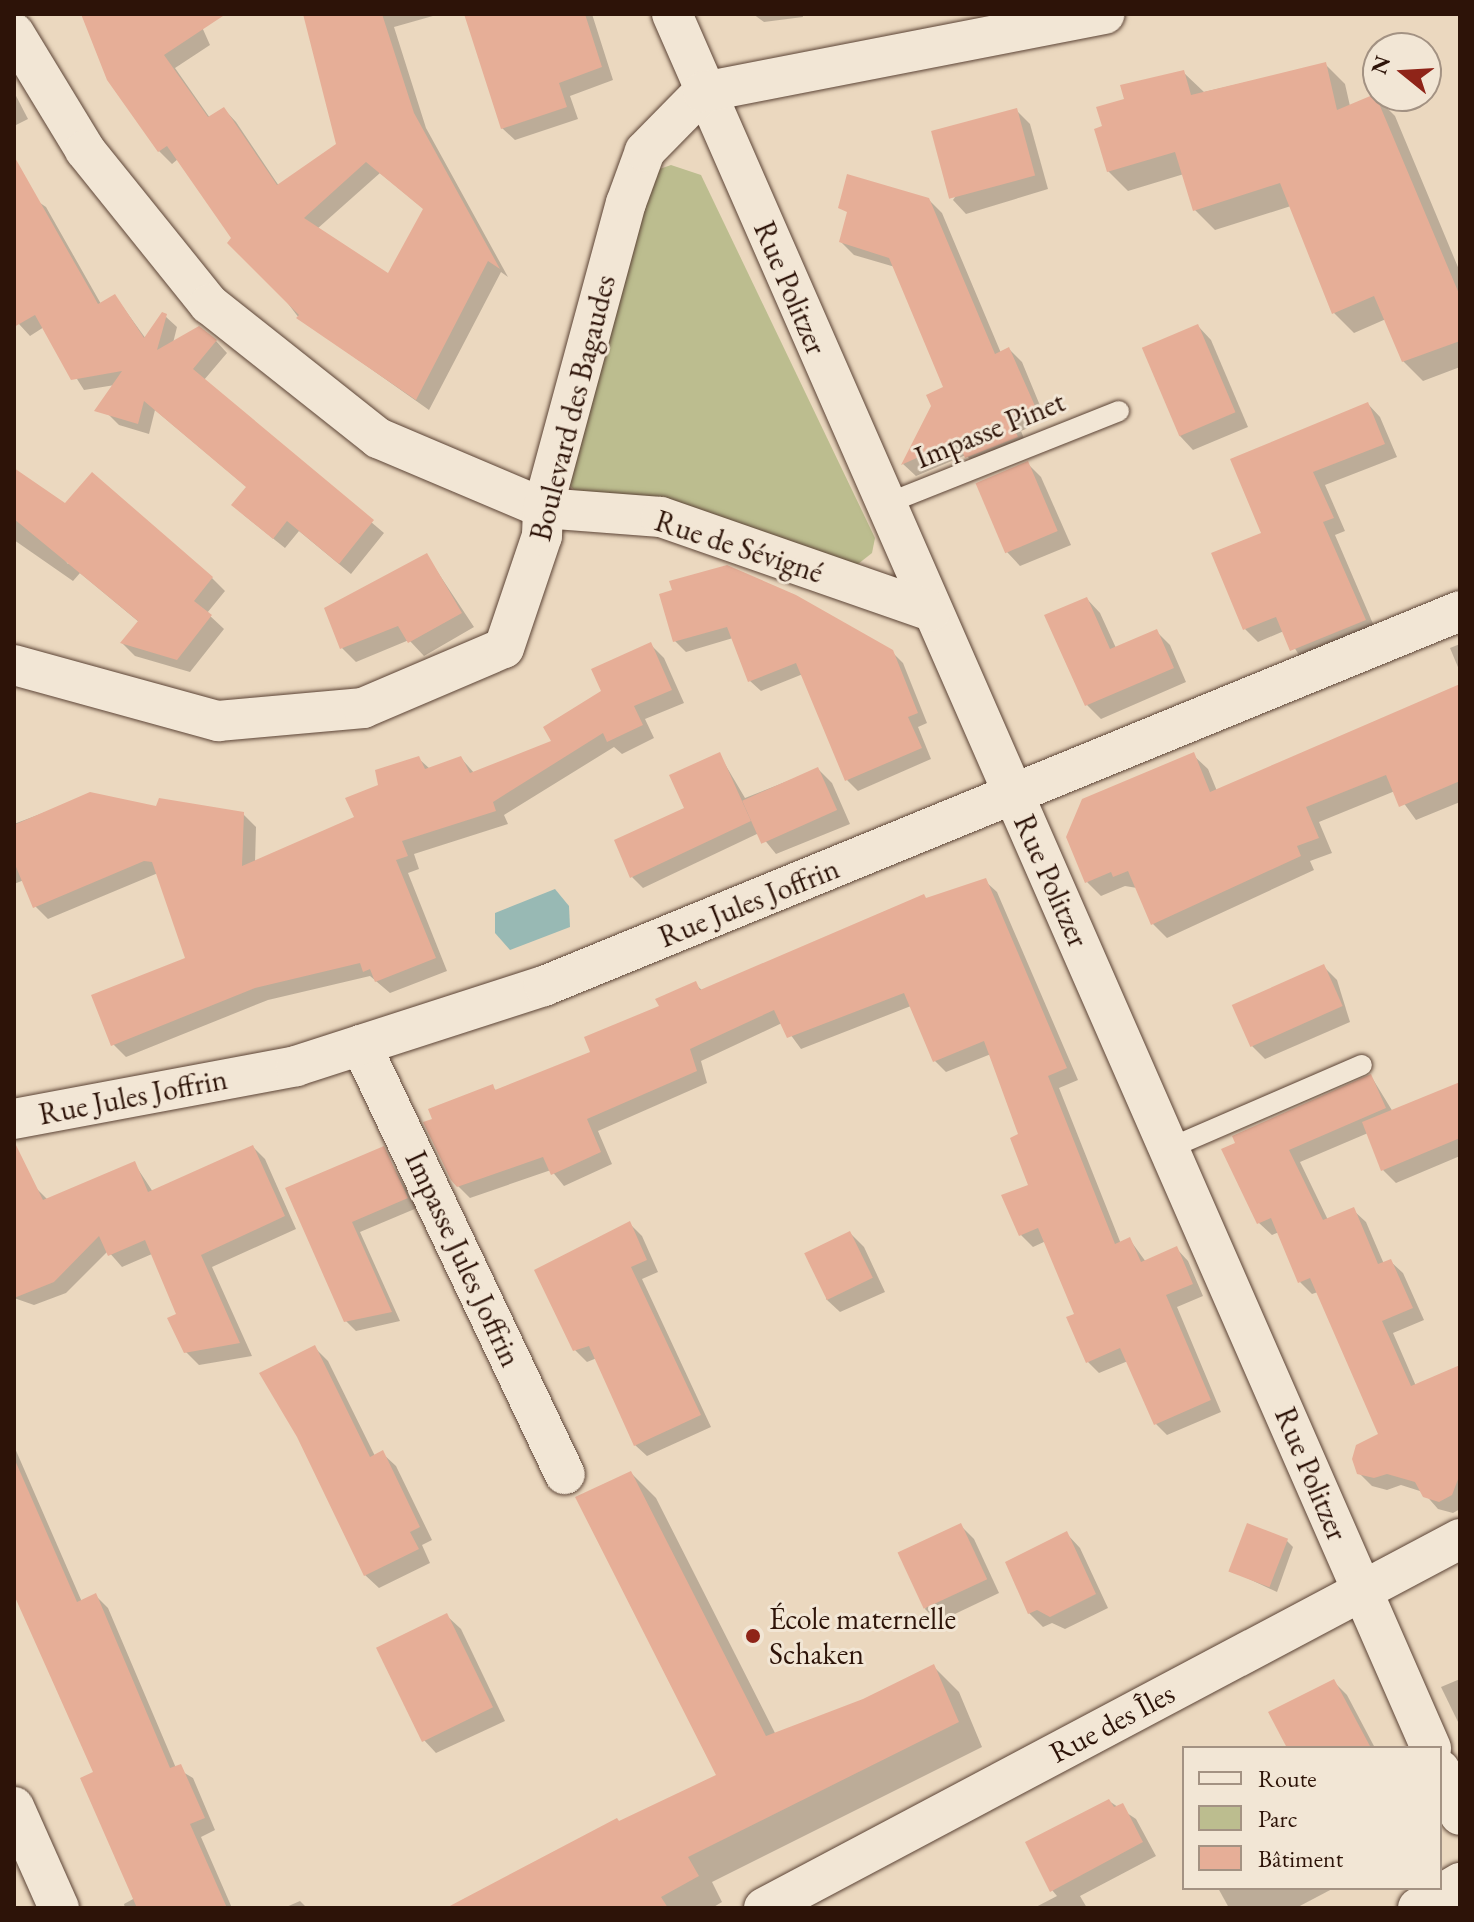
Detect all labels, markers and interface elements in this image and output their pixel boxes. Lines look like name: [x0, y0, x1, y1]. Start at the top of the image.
north arrow: [1362, 32, 1442, 112]
text: N: [1364, 52, 1397, 78]
street label: Rue Politzer: [746, 216, 834, 360]
street label: Boulevard des Bagaudes: [523, 271, 623, 545]
street label: Impasse Pinet: [910, 384, 1070, 476]
street label: Rue de Sévigné: [650, 503, 828, 591]
street label: Rue Politzer: [1006, 809, 1096, 953]
street label: Rue Jules Joffrin: [654, 851, 844, 955]
street label: Rue Jules Joffrin: [36, 1061, 230, 1133]
street label: Impasse Jules Joffrin: [397, 1146, 529, 1372]
street label: Rue Politzer: [1267, 1402, 1355, 1546]
place label: École maternelle Schaken: [769, 1601, 956, 1672]
marker: École maternelle Schaken: [744, 1627, 762, 1645]
street label: Rue des Îles: [1043, 1675, 1181, 1771]
legend: [1182, 1746, 1442, 1890]
text: Route: [1258, 1763, 1317, 1794]
text: Parc: [1258, 1803, 1297, 1834]
text: Bâtiment: [1258, 1843, 1343, 1874]

